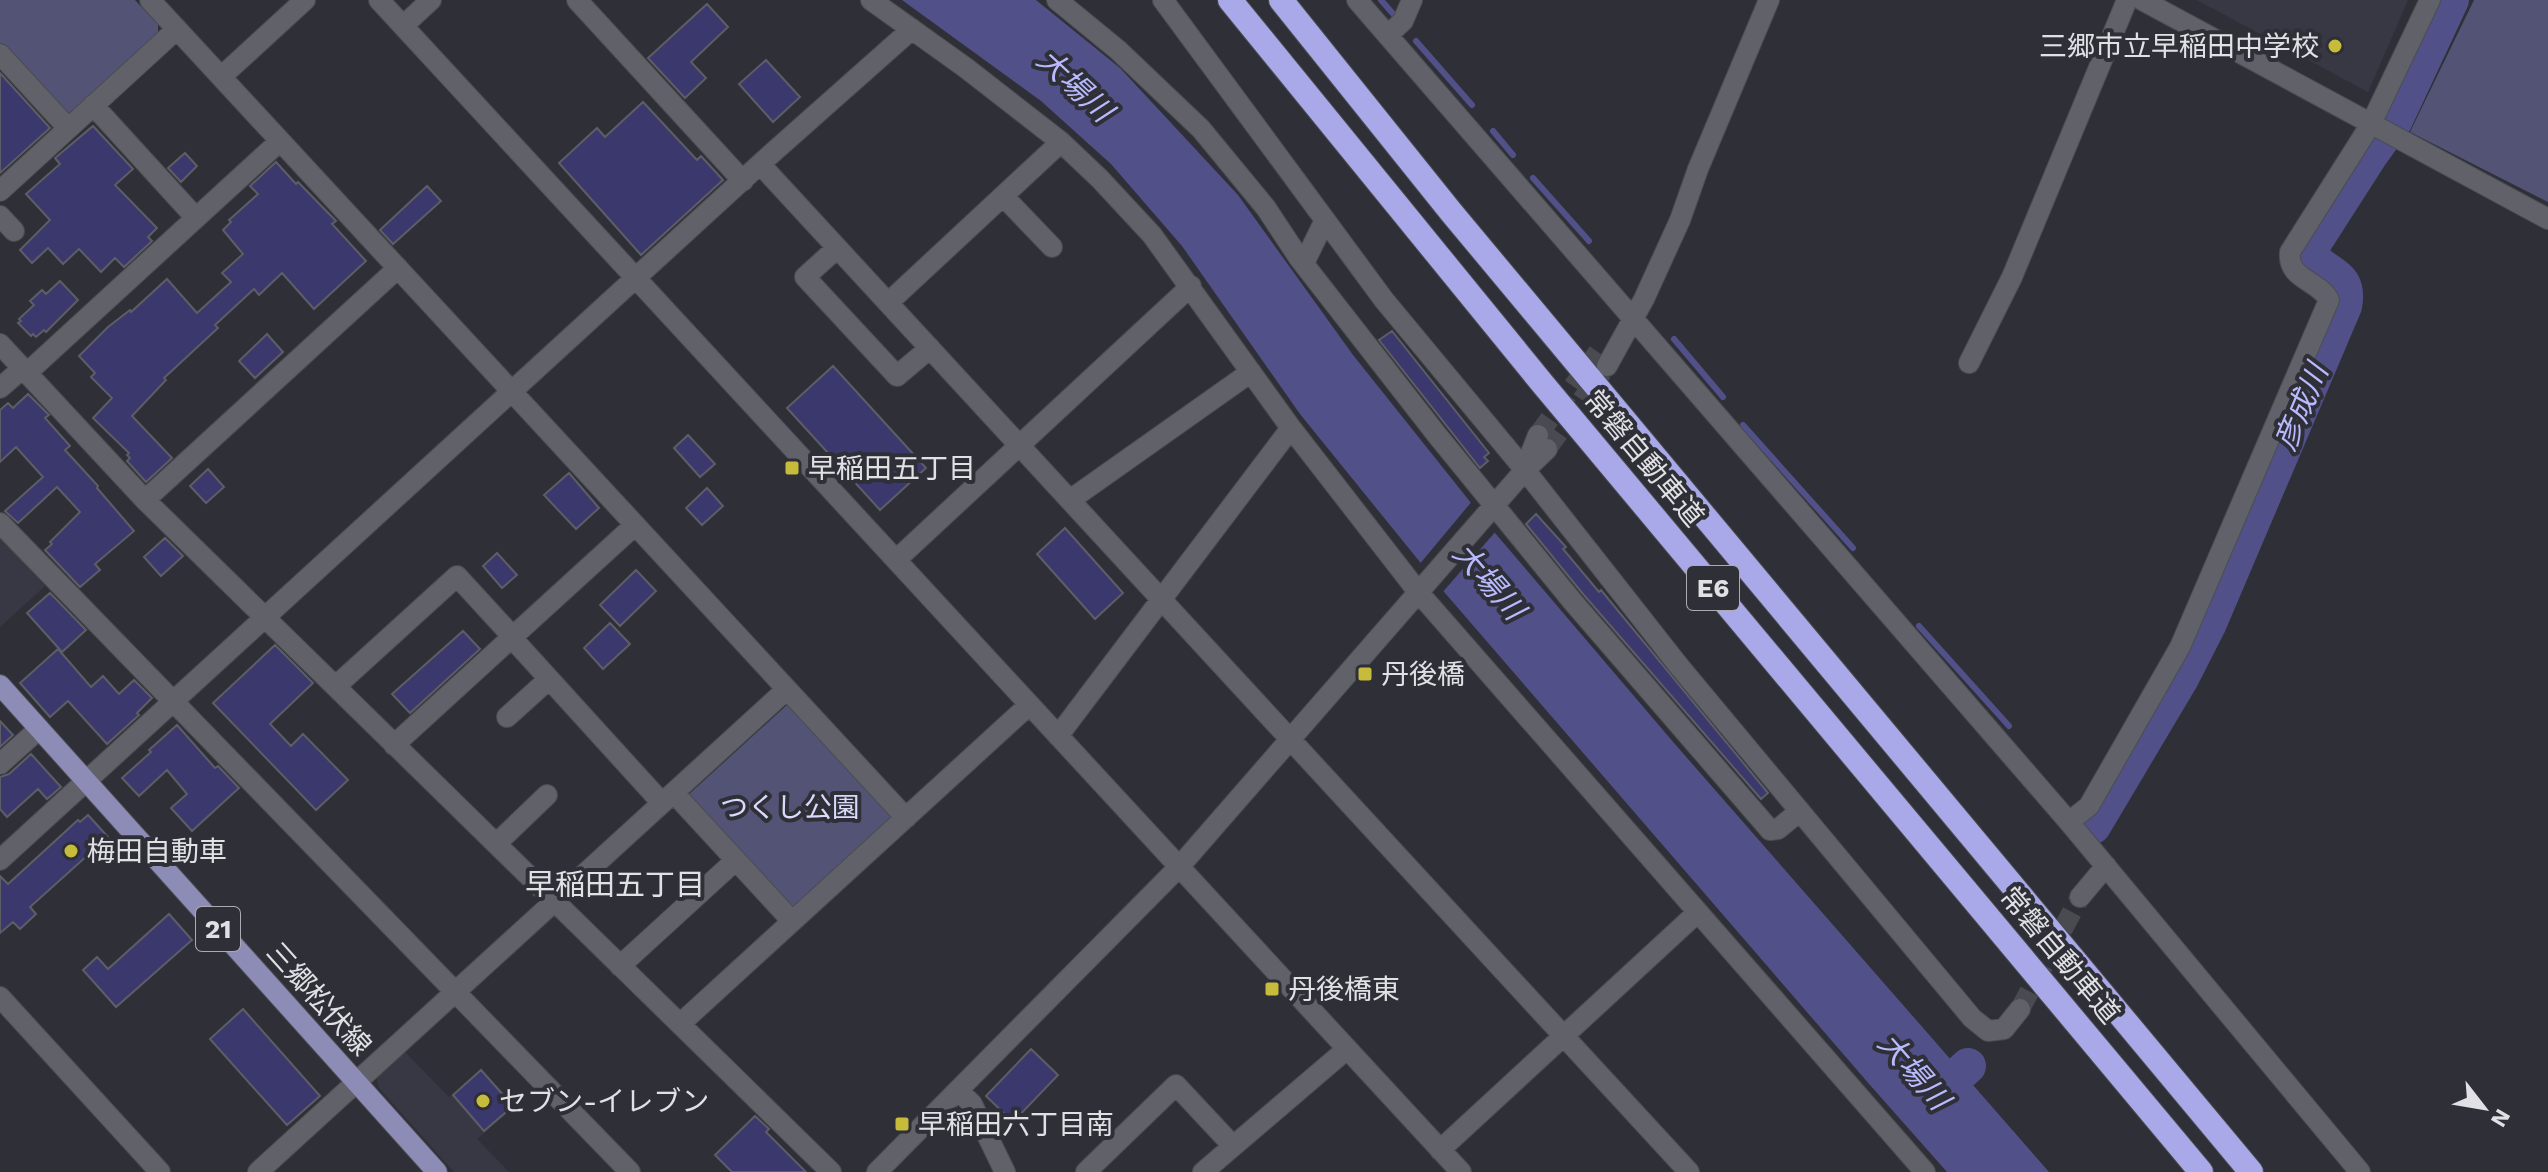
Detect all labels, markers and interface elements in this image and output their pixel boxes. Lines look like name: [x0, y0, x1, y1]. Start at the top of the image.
place label: 三郷市立早稲田中学校: [2039, 30, 2319, 63]
marker: 三郷市立早稲田中学校: [2326, 37, 2344, 55]
water label: 大場川: [1030, 42, 1122, 131]
water label: 彦成川: [2267, 356, 2336, 455]
street label: 常磐自動車道: [1577, 383, 1711, 533]
place label: 早稲田五丁目: [808, 452, 976, 485]
marker: 早稲田五丁目: [783, 459, 801, 477]
water label: 大場川: [1446, 536, 1534, 629]
road number: E6: [1687, 566, 1739, 610]
place label: 丹後橋: [1381, 658, 1465, 691]
marker: 丹後橋: [1356, 665, 1374, 683]
park label: つくし公園: [720, 791, 860, 824]
place label: 梅田自動車: [87, 835, 227, 868]
marker: 梅田自動車: [62, 842, 80, 860]
district label: 早稲田五丁目: [525, 867, 705, 902]
street label: 常磐自動車道: [1993, 880, 2127, 1030]
road number: 21: [196, 907, 240, 951]
street label: 三郷松伏線: [260, 936, 378, 1062]
place label: 丹後橋東: [1288, 973, 1400, 1006]
marker: 丹後橋東: [1263, 980, 1281, 998]
water label: 大場川: [1871, 1026, 1959, 1119]
north arrow: [2444, 1068, 2524, 1148]
place label: セブン-イレブン: [499, 1085, 709, 1118]
marker: セブン-イレブン: [474, 1092, 492, 1110]
text: N: [2486, 1105, 2516, 1131]
place label: 早稲田六丁目南: [918, 1108, 1114, 1141]
marker: 早稲田六丁目南: [893, 1115, 911, 1133]

